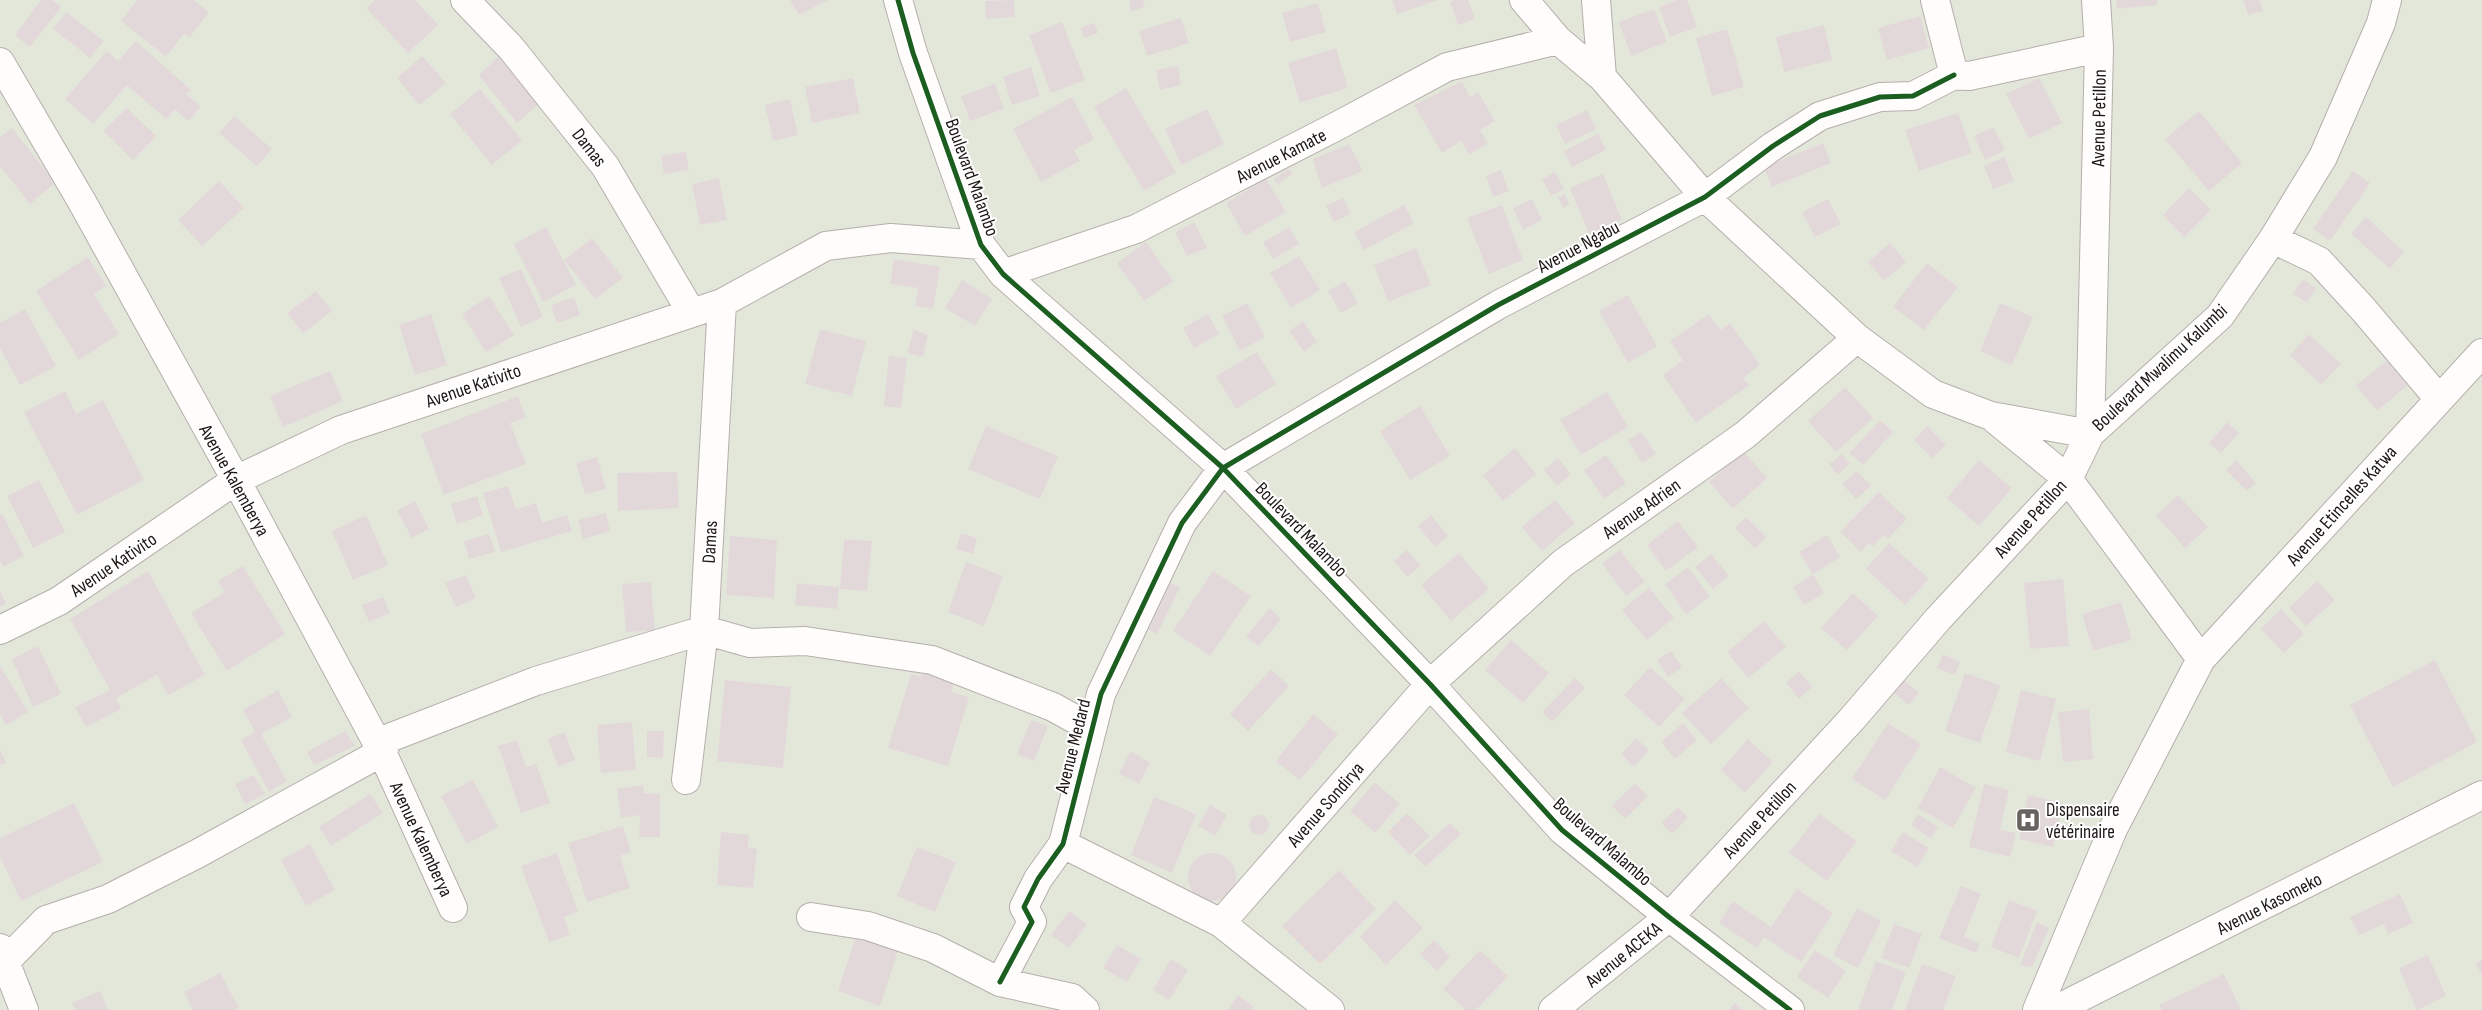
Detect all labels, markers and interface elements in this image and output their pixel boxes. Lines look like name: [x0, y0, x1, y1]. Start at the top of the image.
street label: Avenue Petillon: [2087, 69, 2112, 168]
street label: Boulevard Malambo: [940, 116, 1003, 239]
street label: Damas: [567, 124, 611, 172]
street label: Avenue Kamate: [1232, 124, 1331, 189]
street label: Avenue Ngabu: [1533, 216, 1624, 279]
street label: Boulevard Mwalimu Kalumbi: [2088, 300, 2232, 437]
street label: Avenue Kativito: [422, 359, 524, 414]
street label: Avenue Kalemberya: [193, 420, 274, 541]
street label: Avenue Etincelles Katwa: [2281, 441, 2402, 572]
street label: Avenue Adrien: [1598, 474, 1685, 545]
street label: Avenue Petillon: [1989, 475, 2072, 564]
street label: Boulevard Malambo: [1250, 478, 1352, 582]
street label: Damas: [698, 520, 723, 564]
street label: Avenue Kativito: [66, 528, 161, 603]
street label: Avenue Medard: [1050, 697, 1096, 797]
street label: Avenue Sondirya: [1282, 758, 1369, 853]
street label: Avenue Petillon: [1718, 777, 1802, 864]
street label: Avenue Kalemberya: [384, 778, 457, 901]
street label: Boulevard Malambo: [1548, 793, 1656, 891]
place label: Dispensaire vétérinaire: [2046, 799, 2120, 844]
hospital icon: Dispensaire vétérinaire: [2015, 807, 2041, 833]
street label: Avenue Kasomeko: [2212, 868, 2326, 941]
street label: Avenue ACEKA: [1580, 917, 1667, 993]

